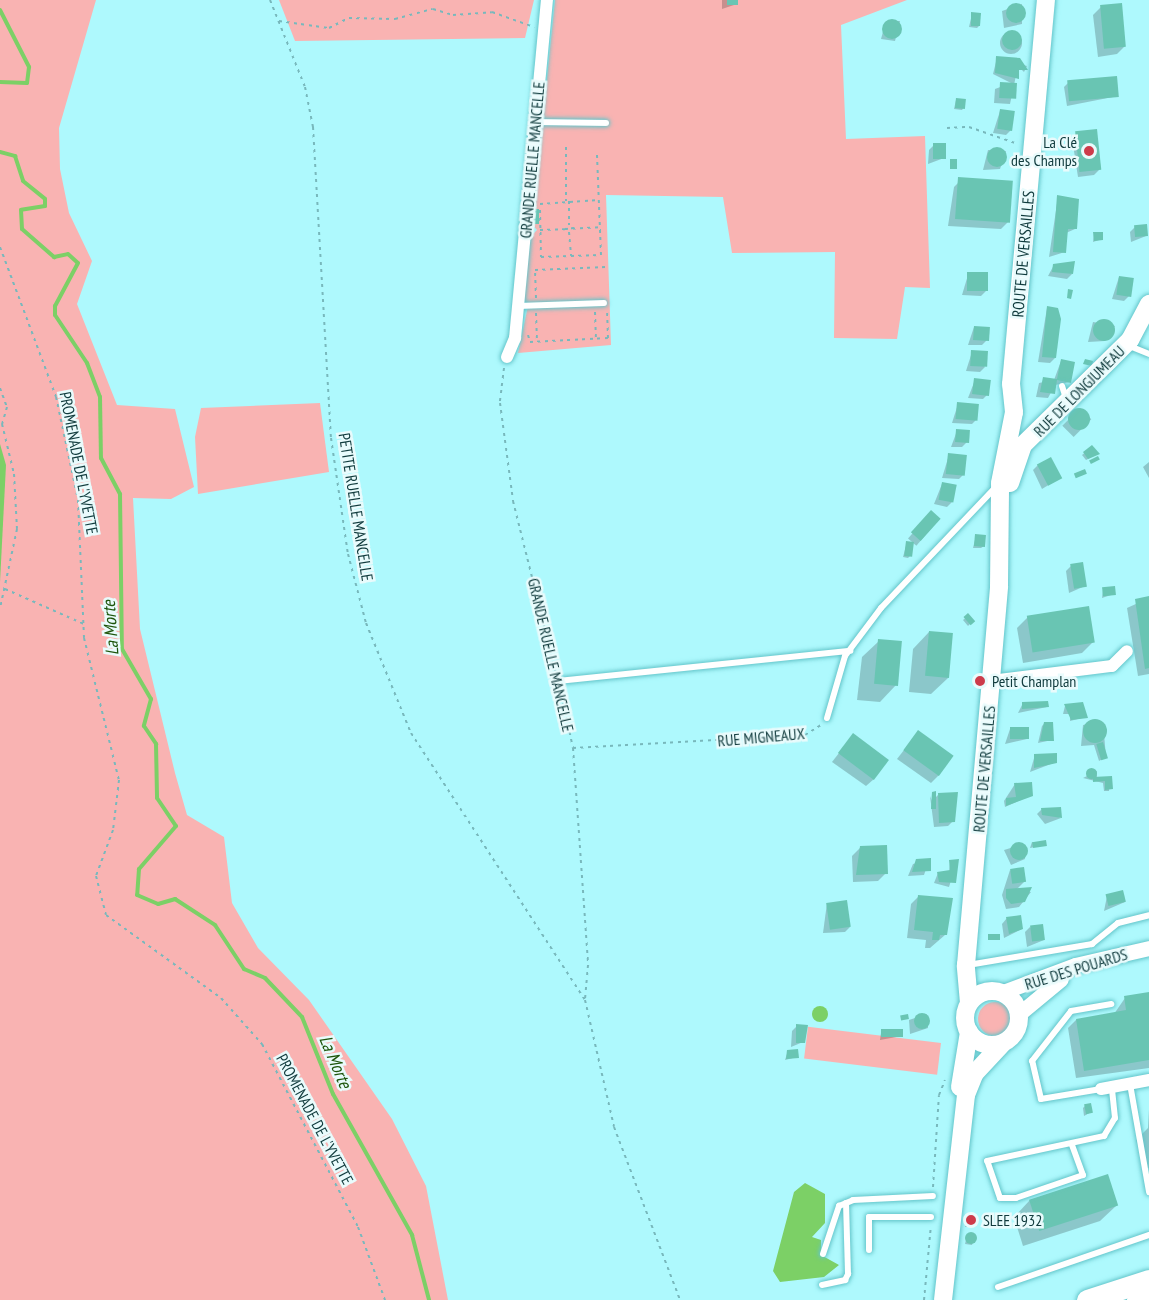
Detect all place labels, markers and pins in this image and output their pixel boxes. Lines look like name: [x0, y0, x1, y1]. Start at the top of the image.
place label: La Clé des Champs: [1011, 132, 1077, 170]
marker: La Clé des Champs: [1082, 144, 1096, 158]
place label: Petit Champlan: [992, 671, 1076, 691]
marker: Petit Champlan: [973, 674, 987, 688]
place label: SLEE 1932: [983, 1210, 1042, 1230]
marker: SLEE 1932: [964, 1213, 978, 1227]

